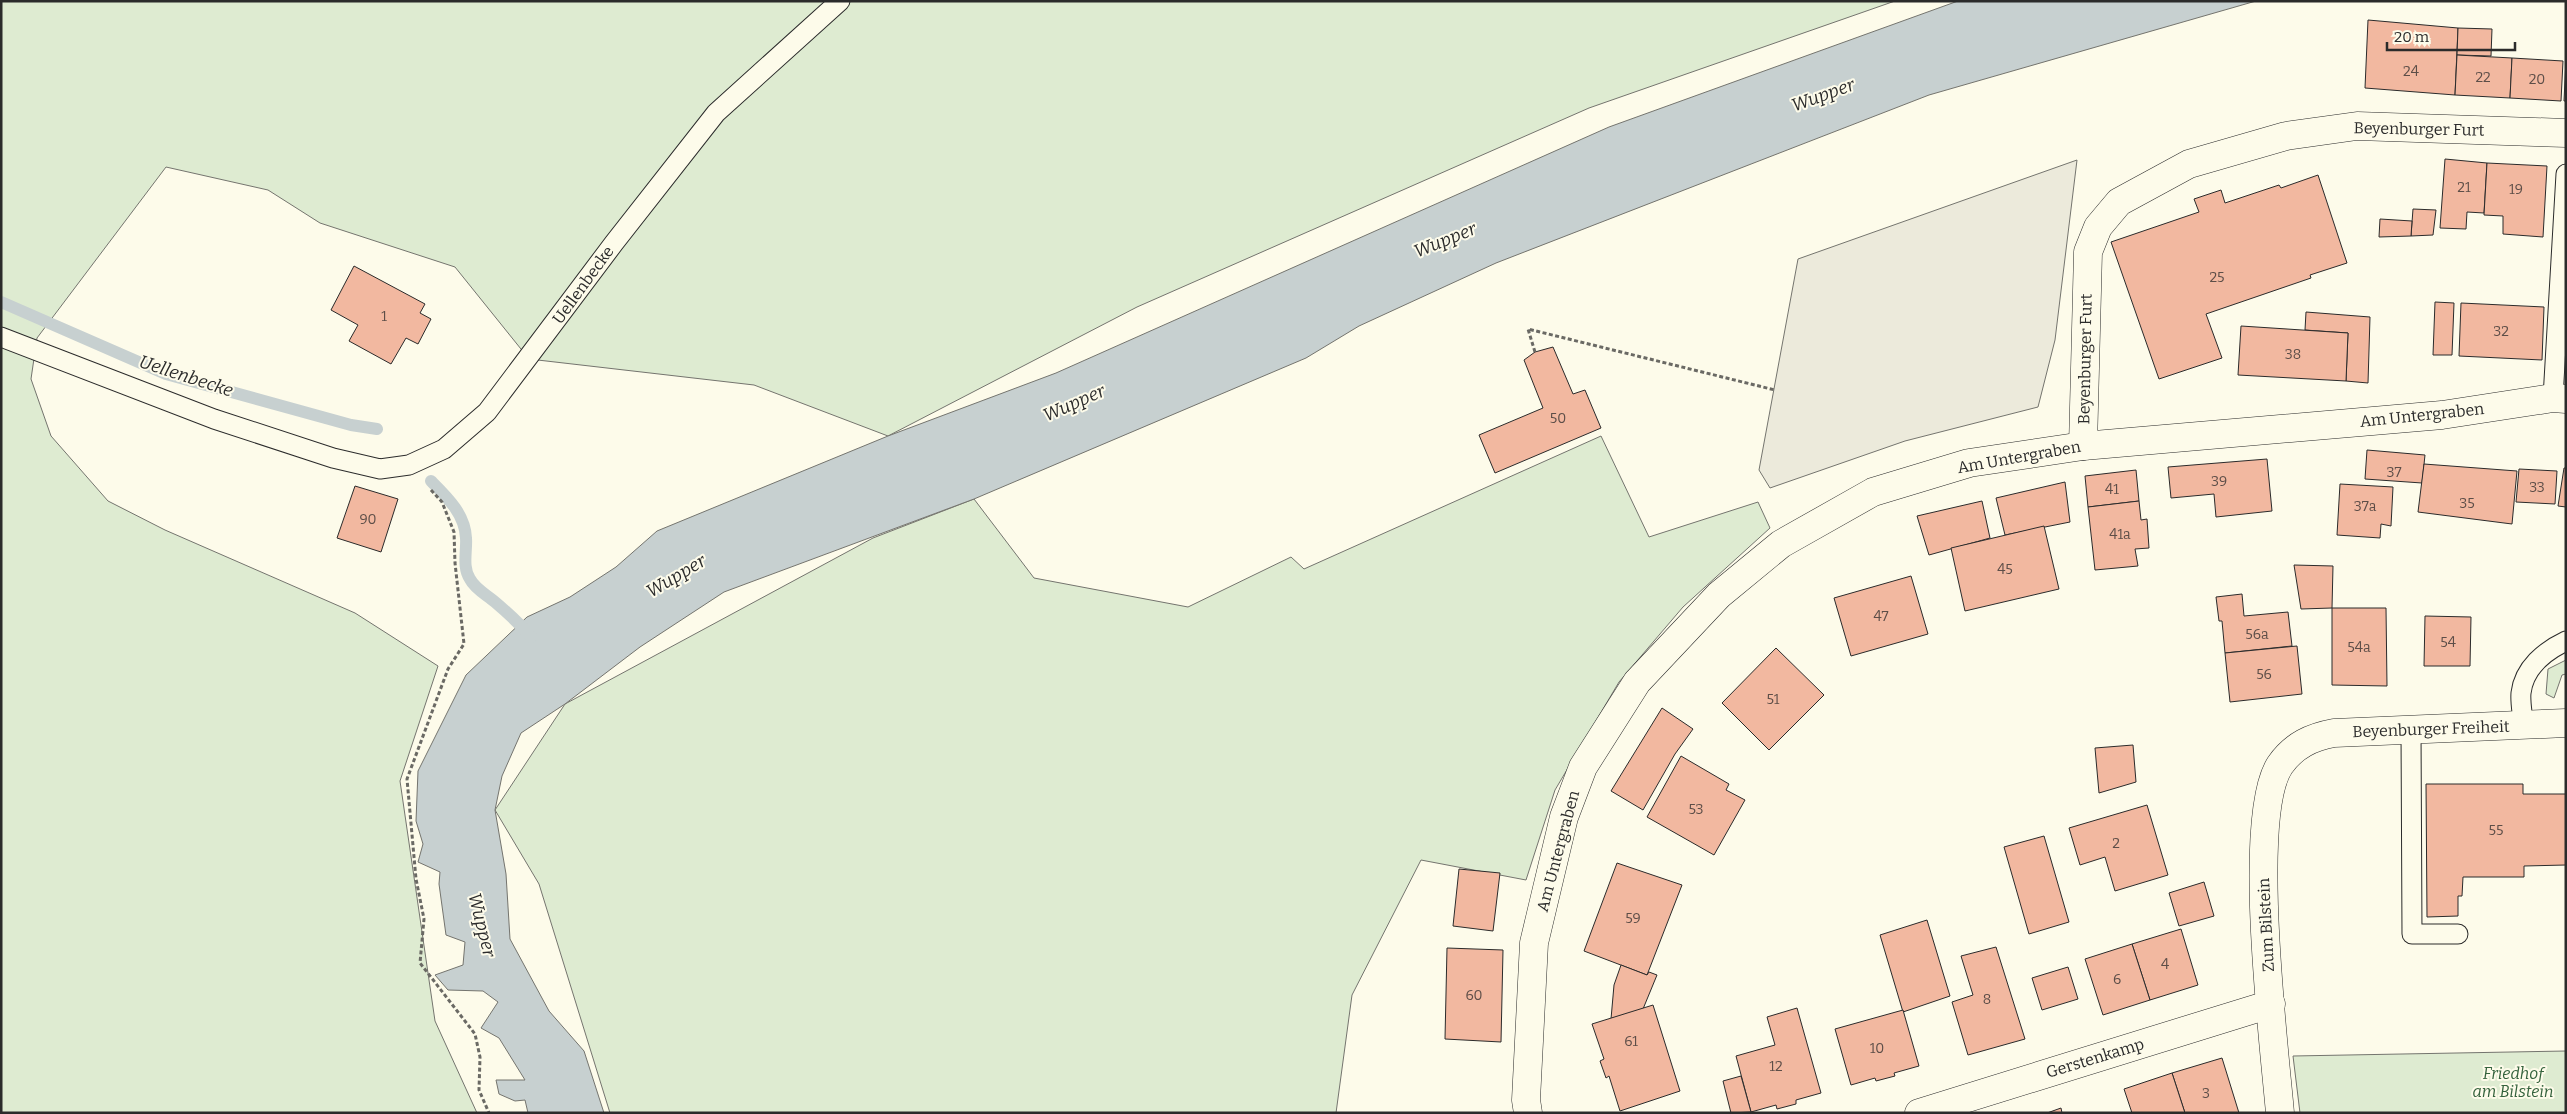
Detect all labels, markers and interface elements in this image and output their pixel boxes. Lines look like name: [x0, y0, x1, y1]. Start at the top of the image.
scale bar: [2387, 20, 2514, 52]
text: 20 m: [2394, 28, 2430, 46]
house number: 24: [2403, 63, 2419, 80]
house number: 22: [2475, 69, 2491, 86]
house number: 20: [2529, 71, 2545, 88]
water label: Wupper: [1788, 73, 1858, 117]
street label: Beyenburger Furt: [2353, 118, 2485, 140]
house number: 21: [2457, 179, 2471, 196]
house number: 19: [2509, 181, 2523, 198]
water label: Wupper: [1411, 217, 1480, 262]
street label: Uellenbecke: [548, 242, 618, 328]
house number: 25: [2209, 269, 2225, 286]
street label: Beyenburger Furt: [2074, 293, 2096, 425]
house number: 1: [381, 308, 387, 325]
house number: 32: [2493, 323, 2509, 340]
house number: 38: [2285, 346, 2301, 363]
water label: Uellenbecke: [136, 350, 236, 402]
water label: Wupper: [1040, 379, 1109, 426]
street label: Am Untergraben: [2359, 399, 2485, 431]
house number: 50: [1550, 410, 1566, 427]
street label: Am Untergraben: [1956, 437, 2082, 477]
house number: 37: [2386, 464, 2402, 481]
house number: 39: [2211, 473, 2227, 490]
house number: 33: [2529, 479, 2545, 496]
house number: 41: [2105, 481, 2119, 498]
house number: 35: [2459, 495, 2475, 512]
house number: 37a: [2354, 498, 2377, 515]
house number: 90: [359, 511, 377, 528]
house number: 41a: [2109, 526, 2131, 543]
water label: Wupper: [642, 549, 710, 602]
house number: 45: [1997, 561, 2013, 578]
house number: 47: [1873, 608, 1889, 625]
house number: 56a: [2245, 626, 2269, 643]
house number: 54: [2440, 634, 2456, 651]
house number: 54a: [2347, 639, 2371, 656]
house number: 56: [2256, 666, 2272, 683]
house number: 51: [1767, 691, 1780, 708]
street label: Beyenburger Freiheit: [2352, 717, 2510, 741]
street label: Am Untergraben: [1533, 788, 1583, 914]
house number: 53: [1688, 801, 1704, 818]
house number: 55: [2489, 822, 2503, 839]
house number: 2: [2112, 835, 2120, 852]
street label: Zum Bilstein: [2254, 877, 2278, 973]
water label: Wupper: [463, 891, 501, 960]
house number: 59: [1625, 910, 1641, 927]
house number: 4: [2161, 956, 2169, 973]
house number: 6: [2113, 971, 2121, 988]
house number: 60: [1465, 987, 1483, 1004]
house number: 8: [1983, 991, 1991, 1008]
house number: 61: [1624, 1033, 1638, 1050]
street label: Gerstenkamp: [2044, 1034, 2146, 1082]
house number: 10: [1870, 1040, 1884, 1057]
house number: 12: [1769, 1058, 1783, 1075]
park label: Friedhof am Bilstein: [2472, 1064, 2554, 1101]
house number: 3: [2202, 1085, 2210, 1102]

